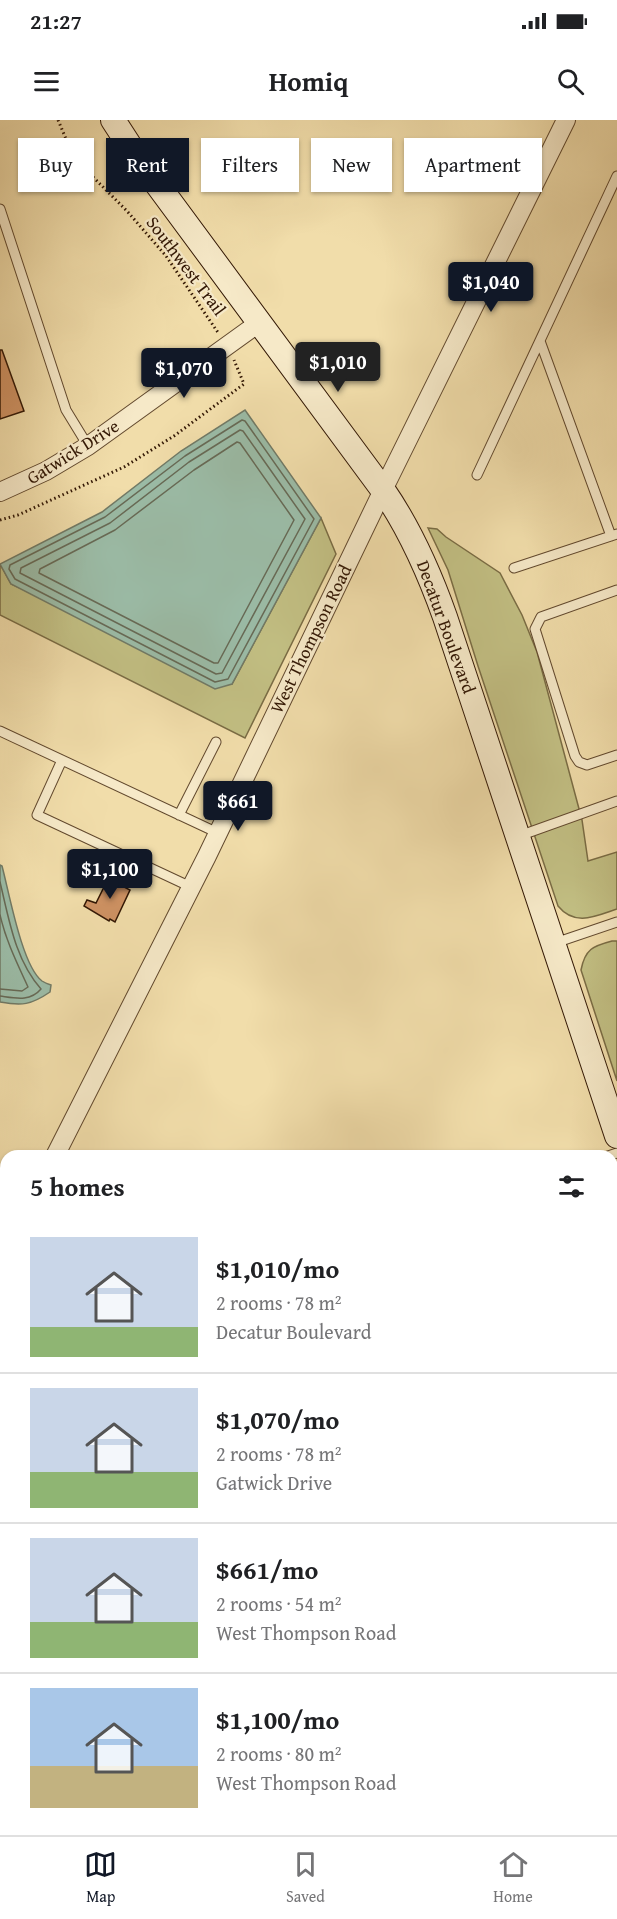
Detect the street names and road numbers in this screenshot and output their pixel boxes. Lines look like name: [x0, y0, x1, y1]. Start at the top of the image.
street label: Southwest Trail: [140, 210, 233, 321]
street label: Gatwick Drive: [21, 412, 124, 491]
street label: Decatur Boulevard: [410, 556, 483, 698]
street label: West Thompson Road: [263, 560, 358, 718]

